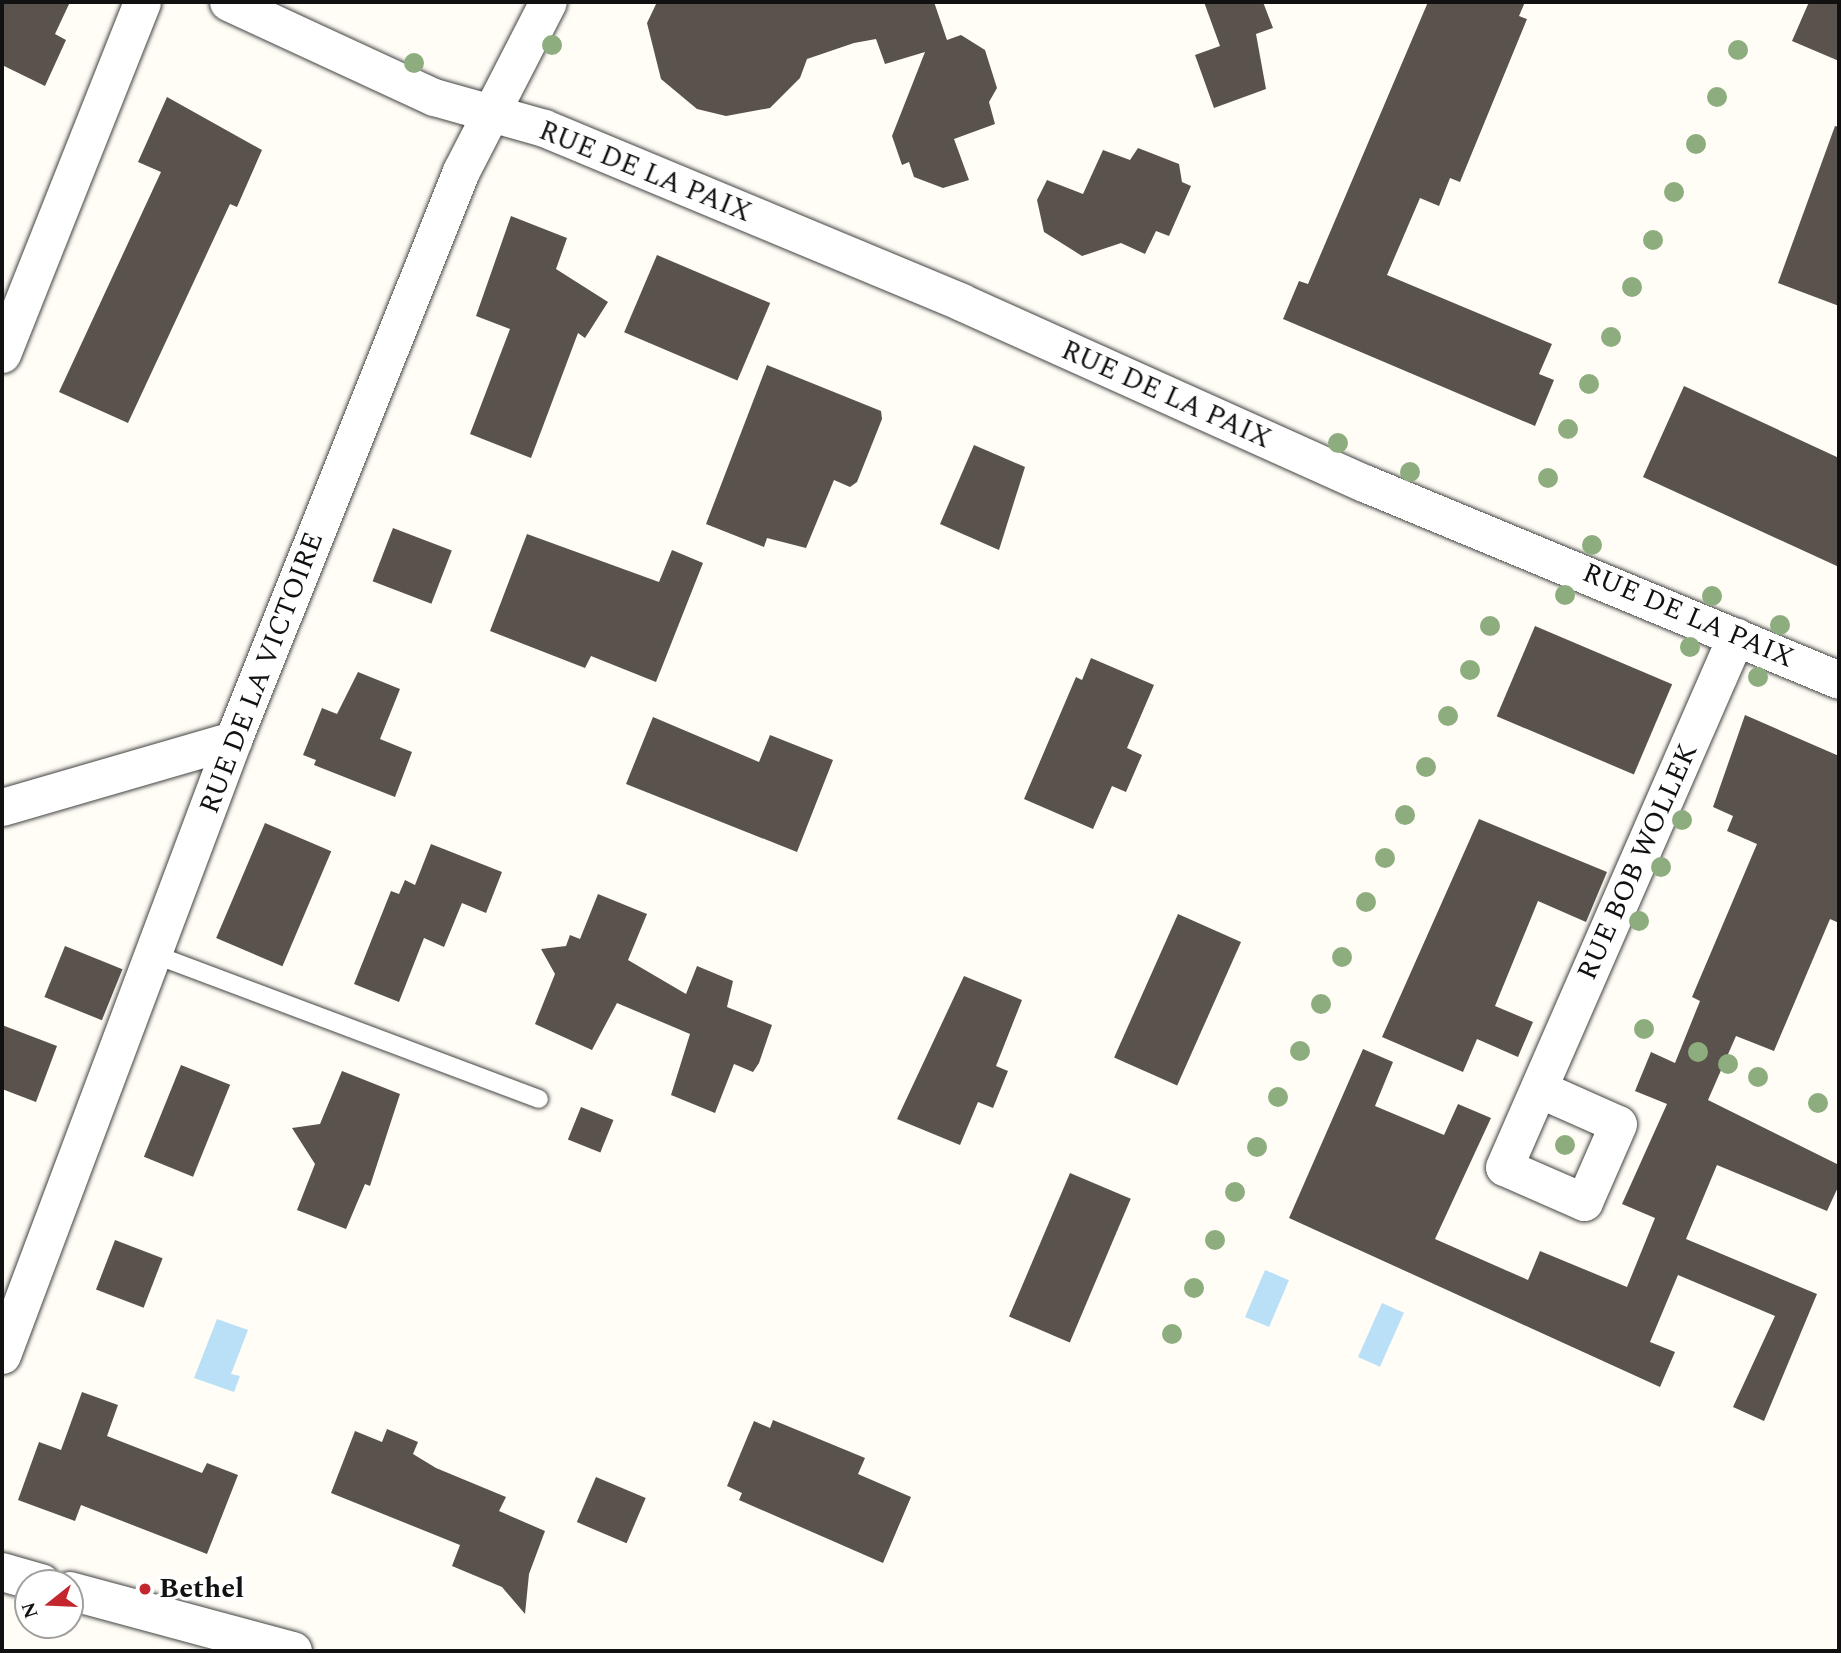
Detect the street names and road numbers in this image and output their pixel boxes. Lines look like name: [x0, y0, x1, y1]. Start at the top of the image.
street label: RUE DE LA PAIX: [534, 114, 756, 230]
street label: RUE DE LA PAIX: [1056, 334, 1276, 456]
street label: RUE DE LA VICTOIRE: [193, 528, 331, 818]
street label: RUE DE LA PAIX: [1577, 556, 1799, 676]
street label: RUE BOB WOLLEK: [1571, 739, 1705, 985]

